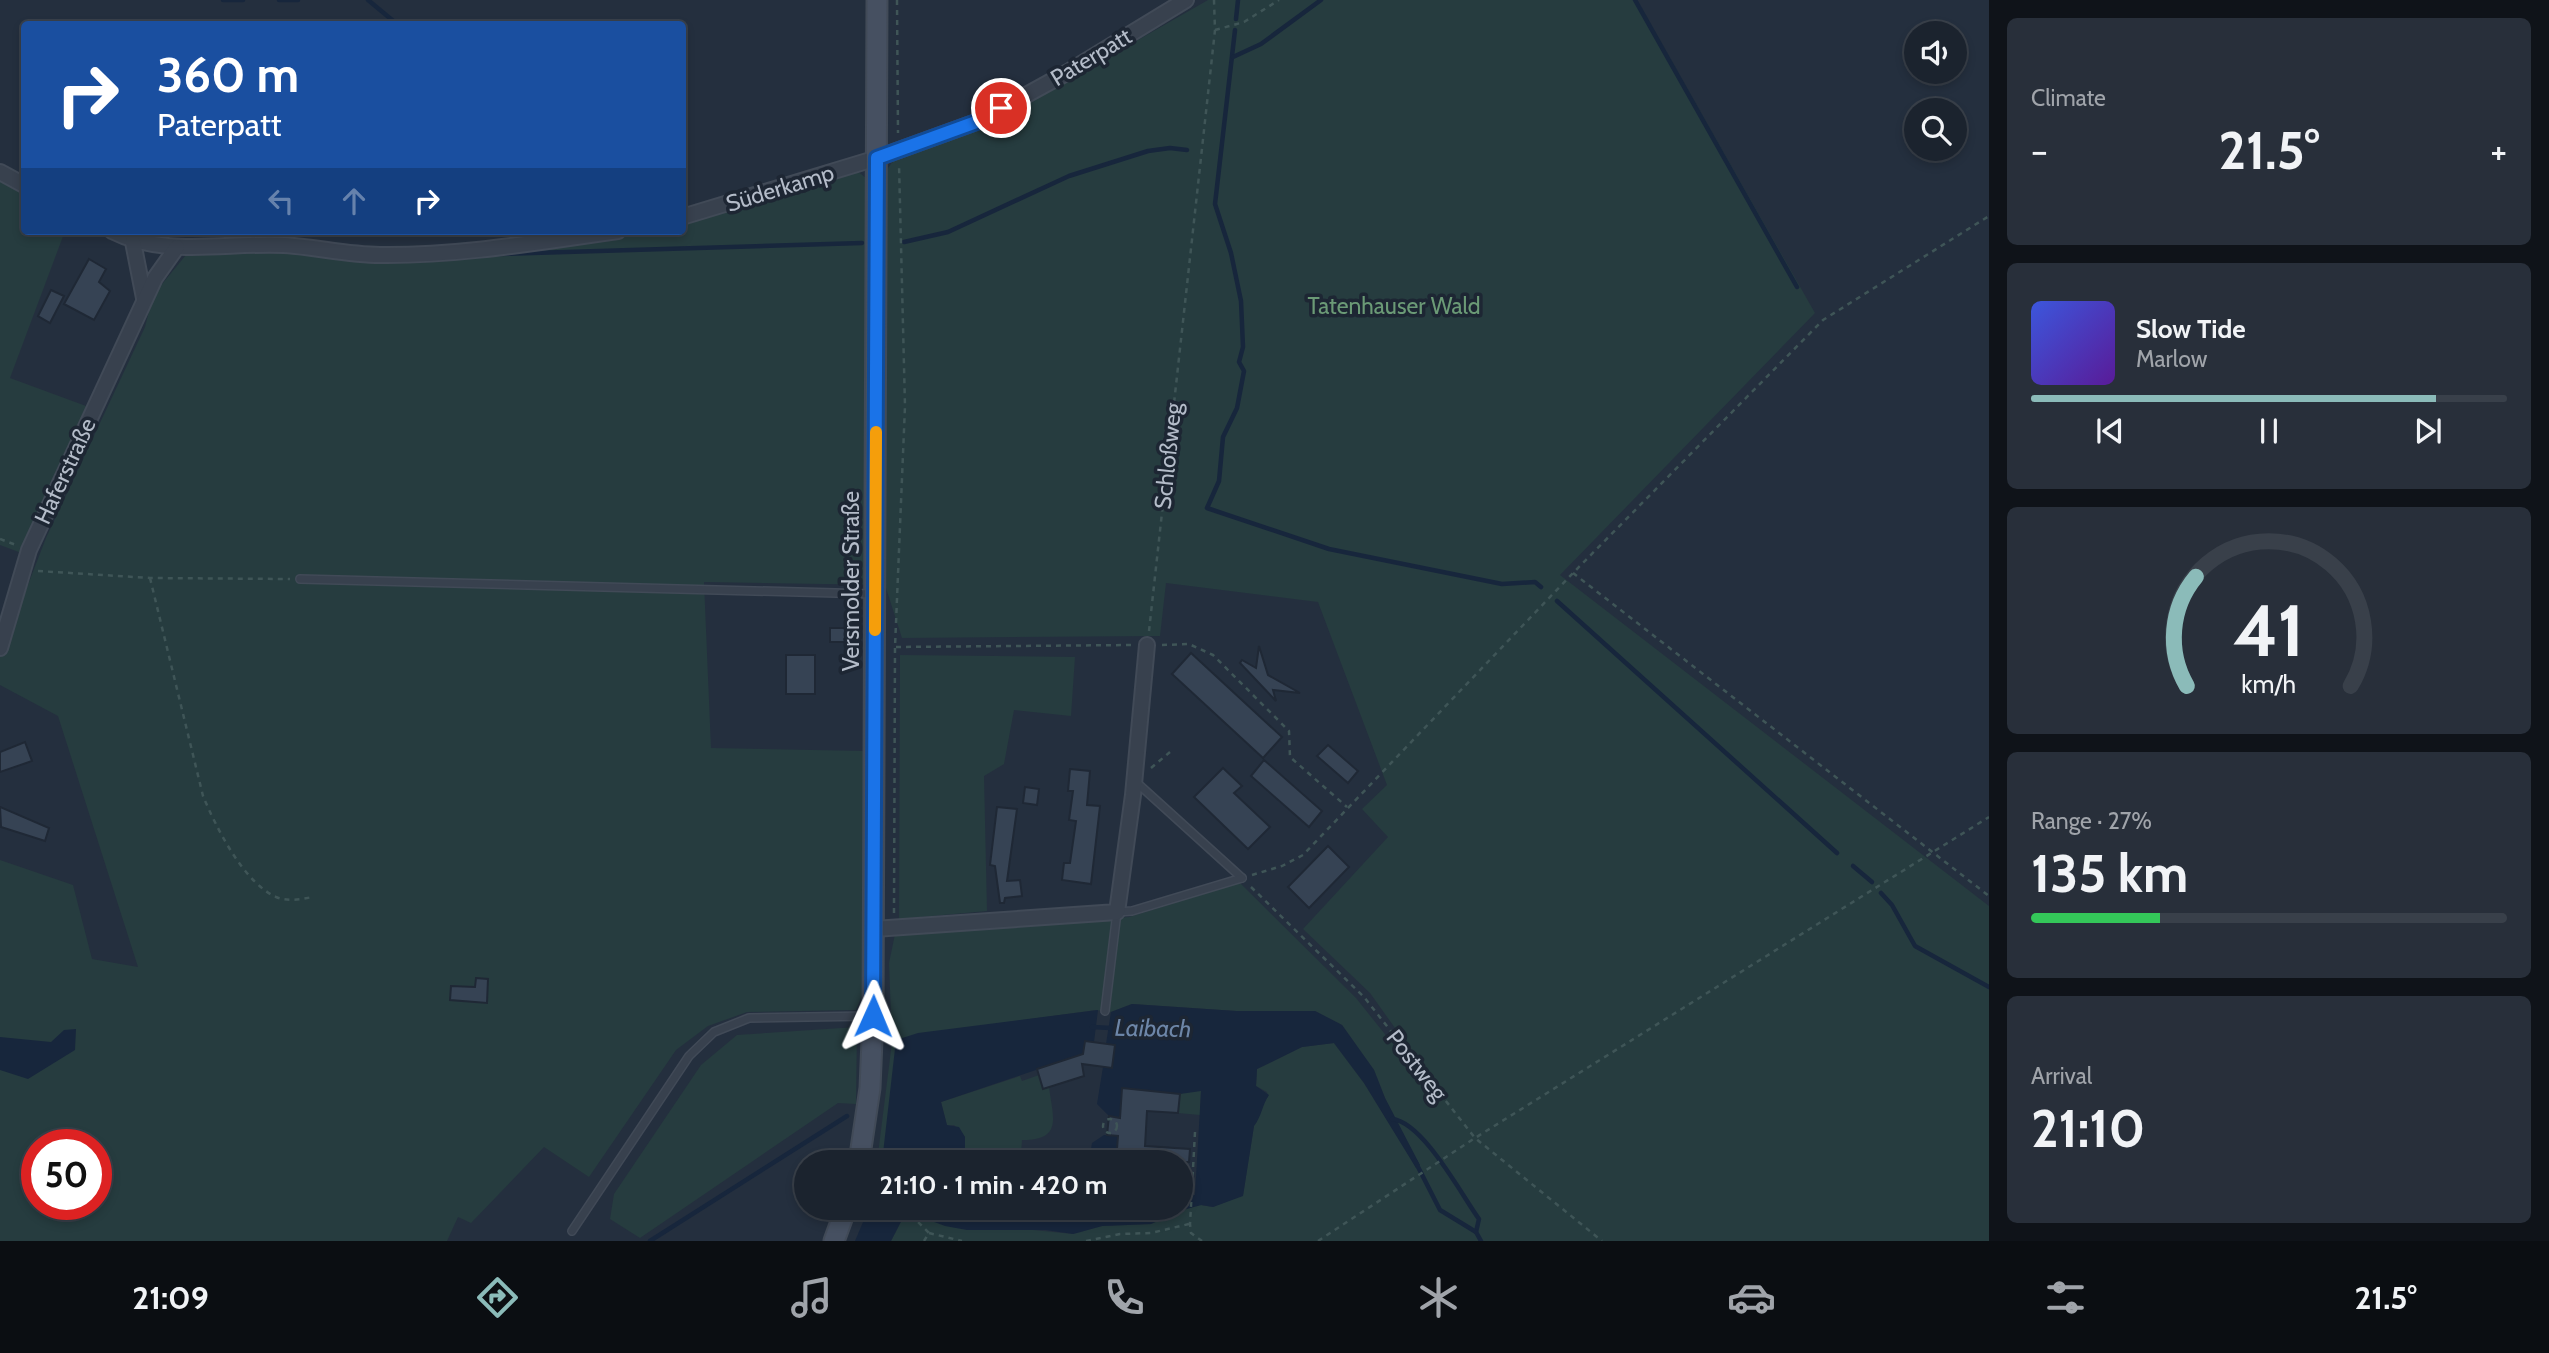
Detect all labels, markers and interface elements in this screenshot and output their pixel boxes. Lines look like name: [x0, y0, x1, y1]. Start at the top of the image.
map controls: [1904, 21, 1967, 161]
button: sound: [1904, 21, 1967, 84]
street label: Paterpatt: [1045, 22, 1137, 92]
text: 360 m: [157, 45, 299, 104]
icon: right: [42, 49, 133, 140]
pin: [971, 78, 1031, 138]
text: Climate: [2031, 84, 2106, 112]
icon: arrive: [982, 89, 1020, 127]
button: search: [1904, 98, 1967, 161]
text: Paterpatt: [157, 105, 281, 144]
text: 21.5°: [2218, 119, 2320, 182]
text: −: [2031, 127, 2048, 174]
text: +: [2490, 127, 2507, 174]
street label: Süderkamp: [723, 158, 838, 218]
icon: left: [262, 182, 300, 220]
icon: ahead: [335, 182, 373, 220]
icon: right: [408, 182, 446, 220]
park label: Tatenhauser Wald: [1307, 292, 1481, 320]
text: Slow Tide: [2136, 313, 2246, 345]
text: Marlow: [2136, 345, 2207, 373]
street label: Schloßweg: [1148, 401, 1188, 511]
icon: previous: [2091, 412, 2129, 450]
icon: pause: [2250, 412, 2288, 450]
icon: next: [2409, 412, 2447, 450]
street label: Haferstraße: [28, 413, 102, 528]
street label: Versmolder Straße: [837, 491, 865, 671]
text: 41: [2233, 587, 2305, 675]
text: km/h: [2242, 669, 2296, 699]
text: Range · 27%: [2031, 807, 2152, 835]
text: 135 km: [2031, 842, 2188, 905]
position arrow: [836, 979, 910, 1053]
water label: Laibach: [1114, 1013, 1192, 1043]
street label: Postweg: [1381, 1024, 1454, 1107]
text: Arrival: [2031, 1062, 2092, 1090]
text: 21:10: [2031, 1097, 2145, 1160]
speed limit sign: 50: [21, 1129, 112, 1220]
text: 21:10 · 1 min · 420 m: [880, 1169, 1107, 1201]
icon: directions: [473, 1273, 522, 1322]
icon: music: [787, 1273, 836, 1322]
icon: phone: [1100, 1273, 1149, 1322]
icon: climate: [1414, 1273, 1463, 1322]
icon: car: [1727, 1273, 1776, 1322]
icon: filters: [2041, 1273, 2090, 1322]
text: 21:09: [132, 1278, 209, 1317]
text: 21.5°: [2354, 1278, 2417, 1317]

